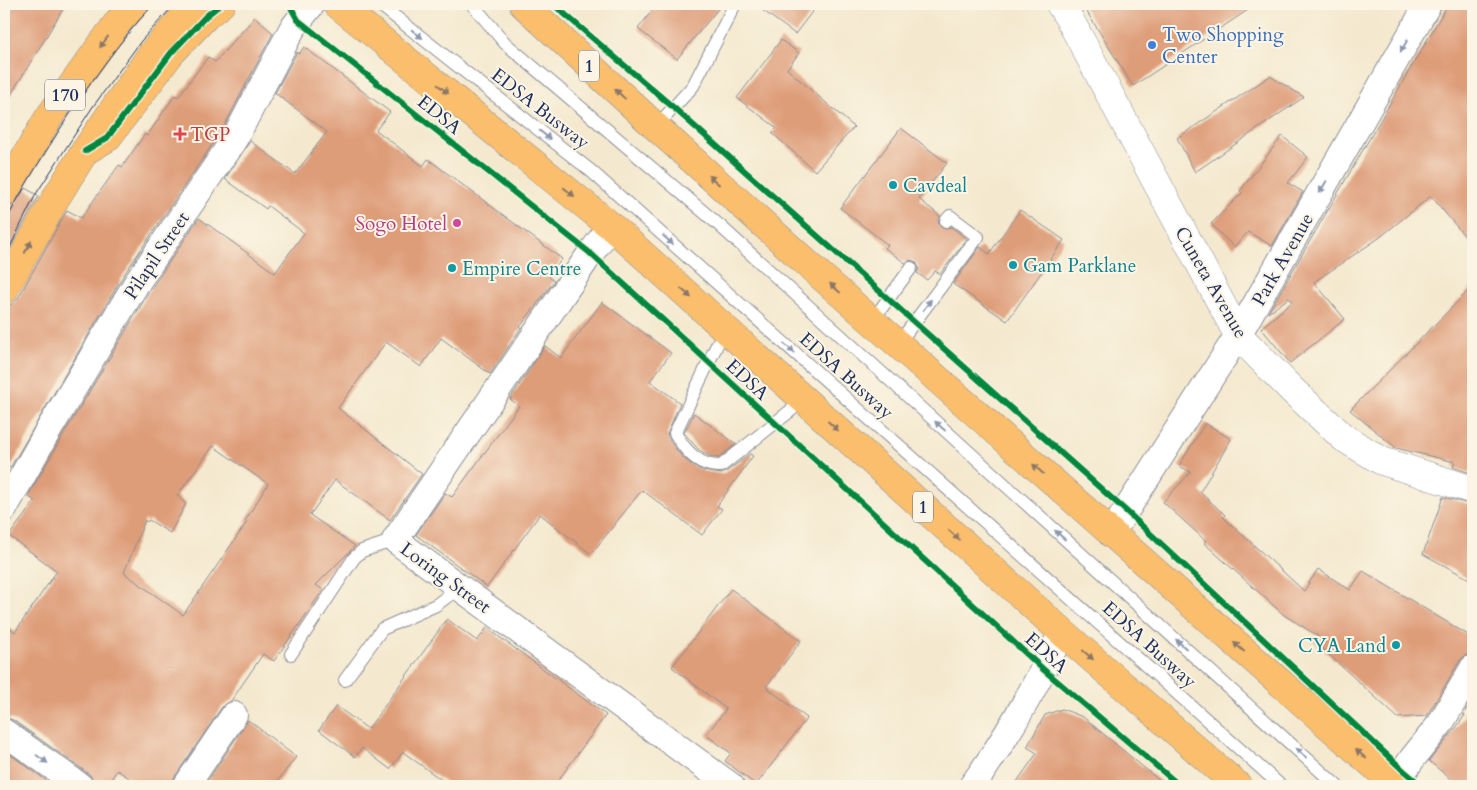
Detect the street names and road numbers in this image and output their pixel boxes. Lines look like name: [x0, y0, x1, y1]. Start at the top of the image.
road number: 1: [579, 50, 599, 82]
street label: EDSA Busway: [486, 62, 595, 156]
road number: 170: [45, 80, 85, 110]
street label: EDSA: [412, 89, 467, 141]
street label: Pilapil Street: [118, 207, 196, 305]
street label: Park Avenue: [1246, 208, 1320, 311]
street label: Cuneta Avenue: [1169, 222, 1254, 343]
street label: EDSA Busway: [794, 326, 899, 425]
street label: EDSA: [720, 353, 775, 407]
road number: 1: [913, 492, 933, 522]
street label: Loring Street: [395, 536, 496, 620]
street label: EDSA Busway: [1097, 595, 1202, 694]
street label: EDSA: [1019, 626, 1074, 680]

